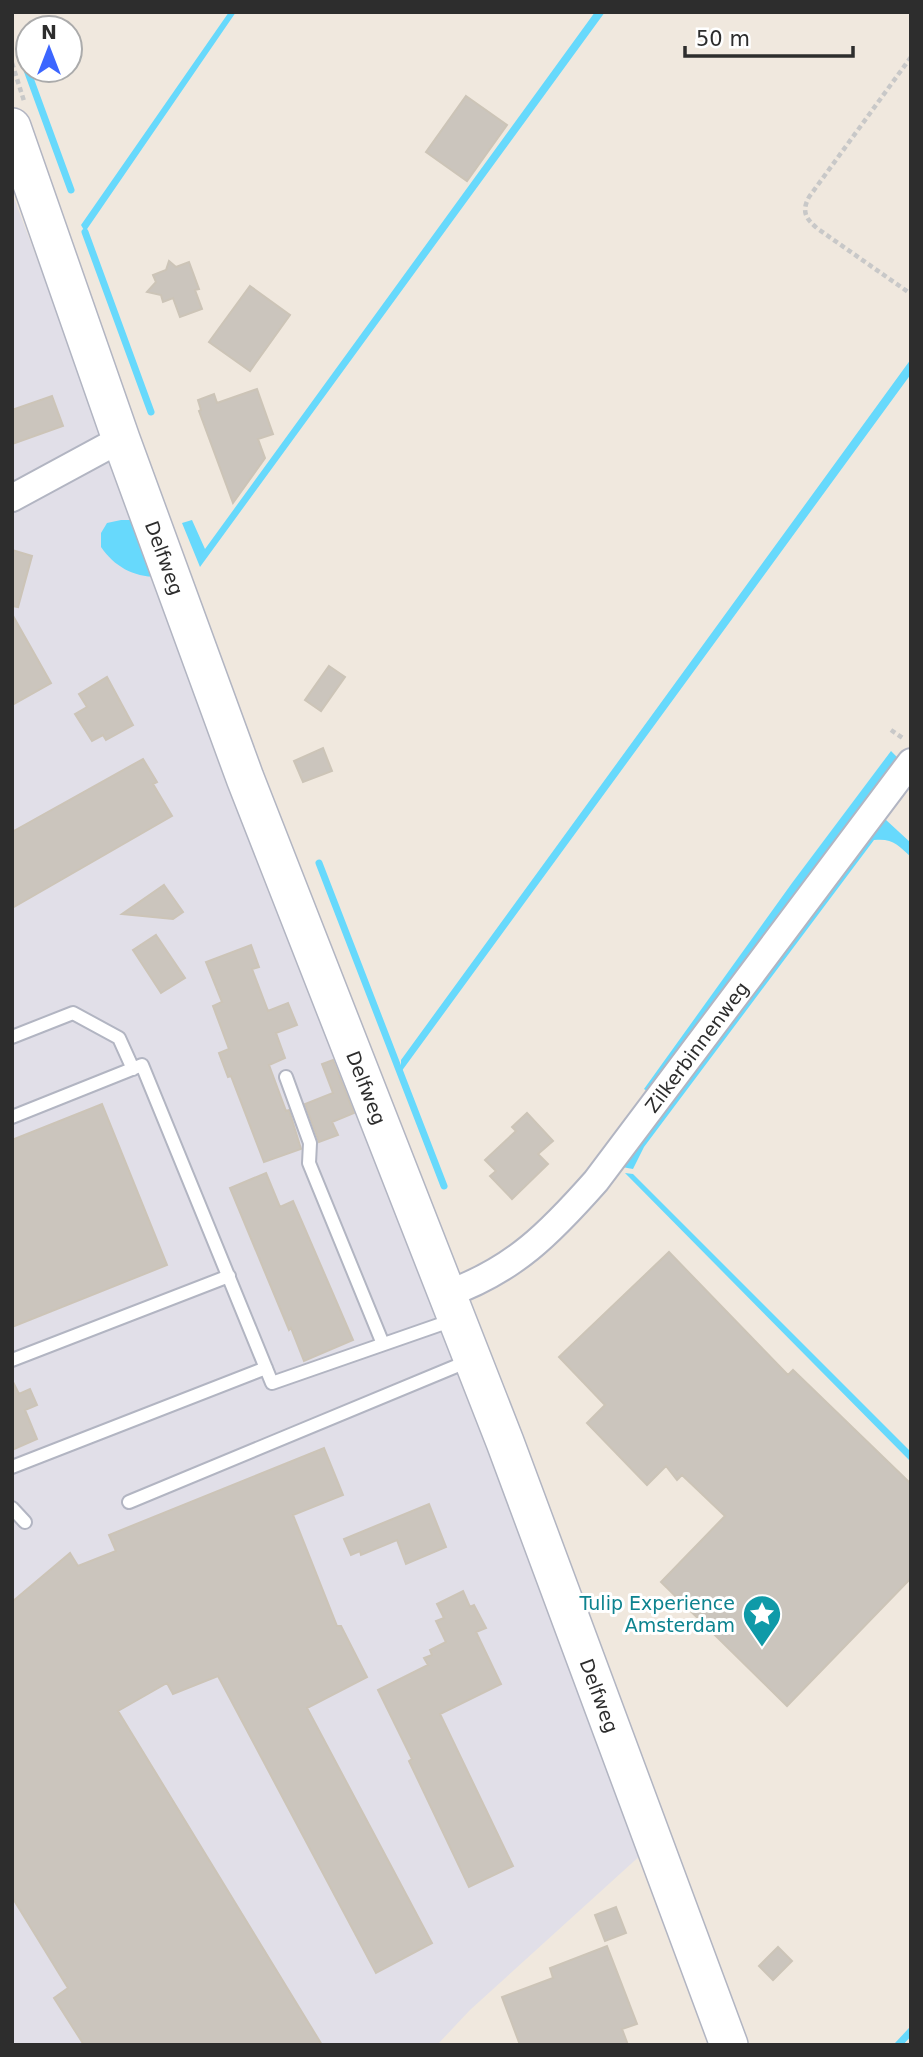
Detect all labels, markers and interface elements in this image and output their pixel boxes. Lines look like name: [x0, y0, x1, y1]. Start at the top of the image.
north arrow: [14, 14, 84, 84]
scale bar: [685, 14, 853, 58]
text: N: [41, 21, 57, 43]
text: 50 m: [696, 27, 750, 51]
street label: Delfweg: [141, 518, 188, 598]
street label: Zilkerbinnenweg: [640, 977, 753, 1117]
street label: Delfweg: [342, 1048, 391, 1128]
place label: Tulip Experience Amsterdam: [579, 1592, 735, 1636]
place icon: Tulip Experience Amsterdam: [741, 1593, 783, 1648]
street label: Delfweg: [575, 1655, 623, 1736]

